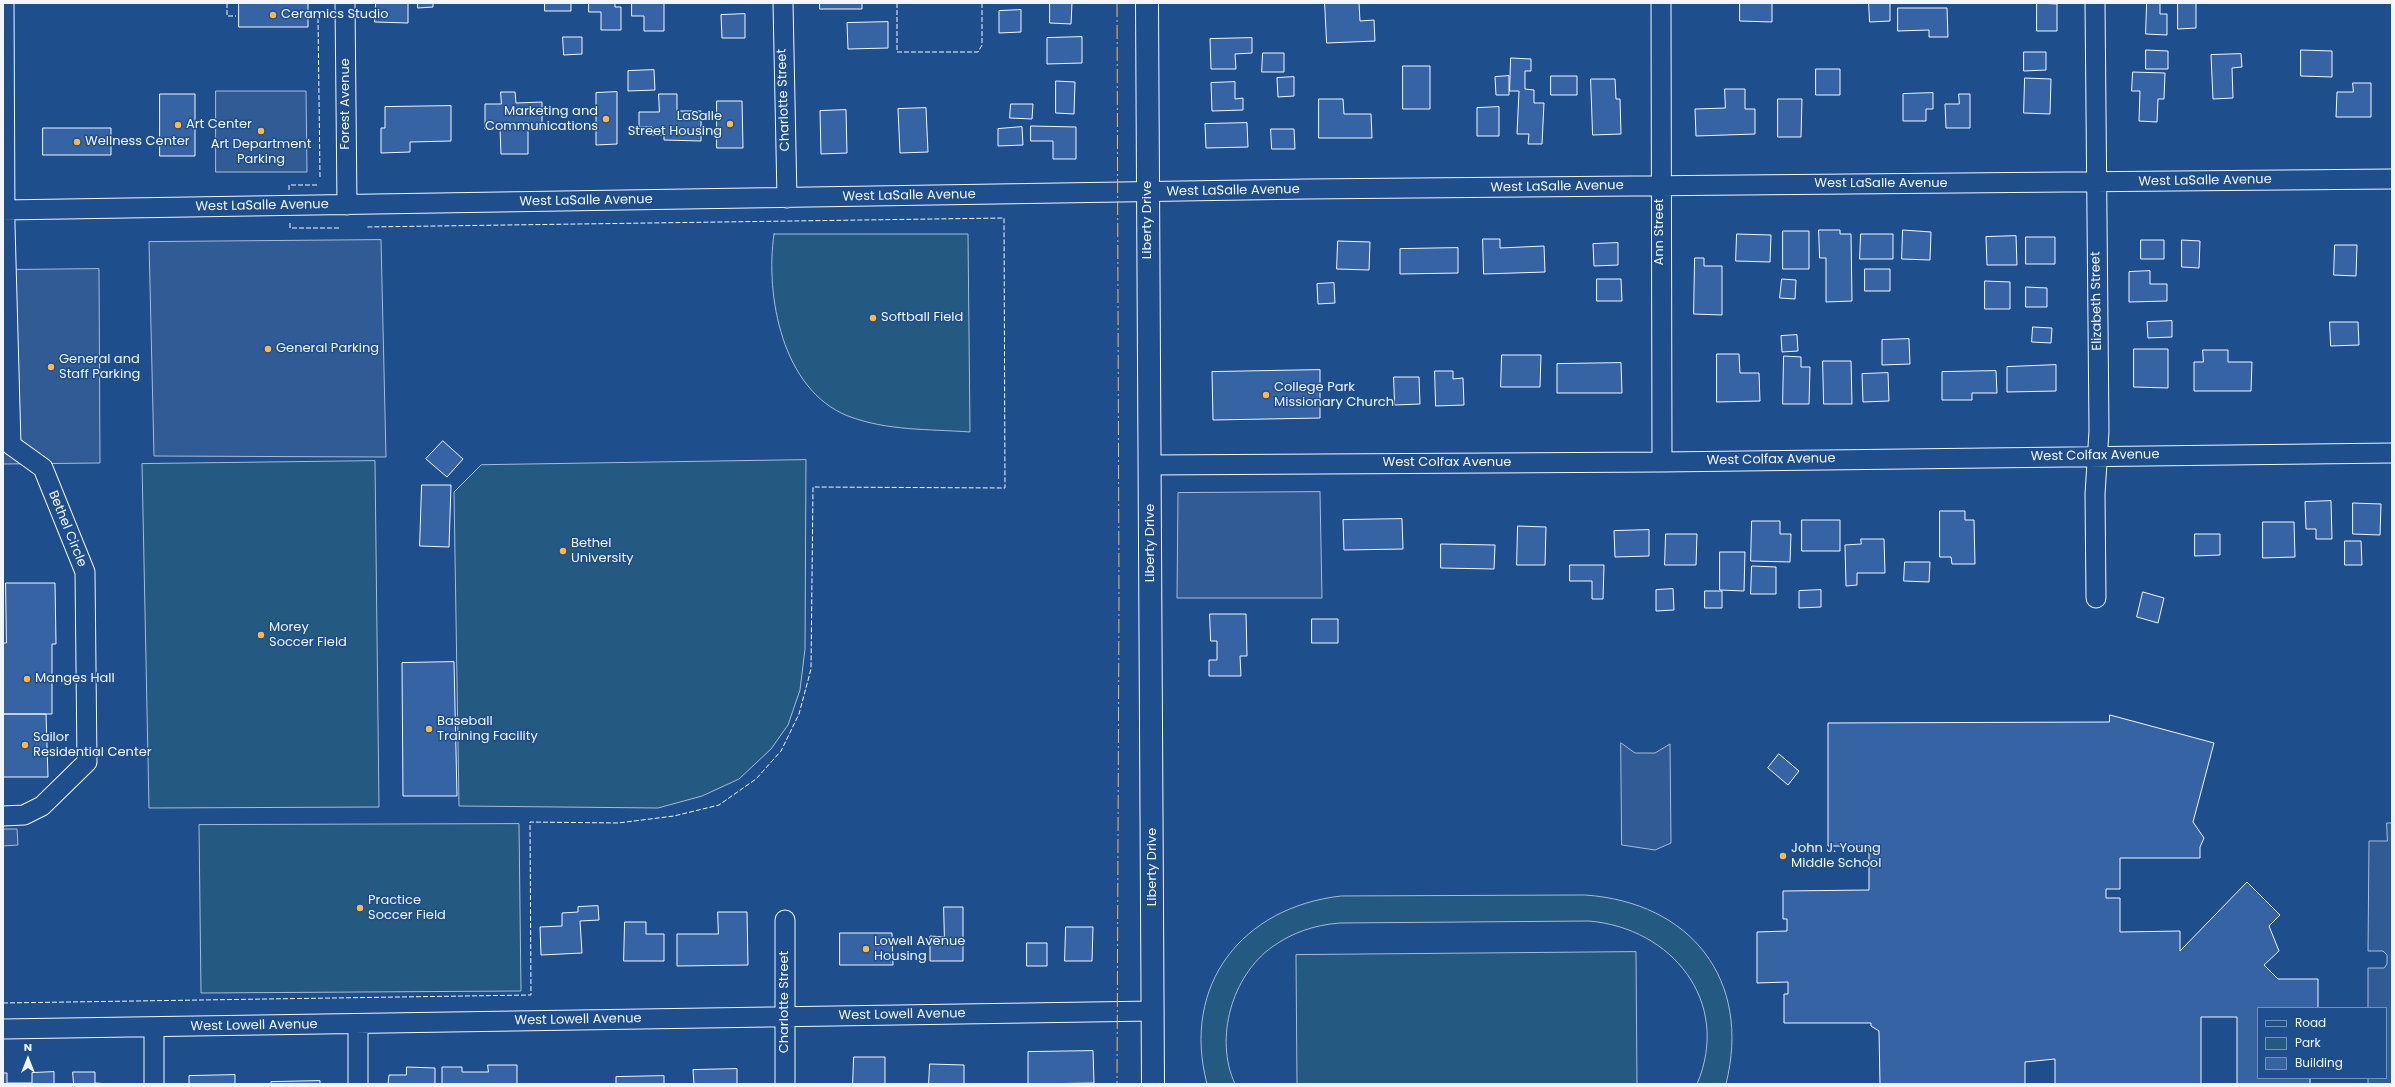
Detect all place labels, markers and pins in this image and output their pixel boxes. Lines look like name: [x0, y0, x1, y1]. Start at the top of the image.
place label: Ceramics Studio: [281, 7, 388, 23]
marker: Ceramics Studio: [268, 10, 278, 20]
place label: Marketing and Communications: [485, 104, 598, 135]
place label: LaSalle Street Housing: [628, 109, 722, 140]
marker: Marketing and Communications: [601, 114, 611, 124]
place label: Art Center: [186, 117, 252, 133]
marker: LaSalle Street Housing: [725, 119, 735, 129]
marker: Art Center: [173, 120, 183, 130]
marker: Art Department Parking: [256, 126, 266, 136]
place label: Wellness Center: [85, 134, 190, 150]
marker: Wellness Center: [72, 137, 82, 147]
place label: Art Department Parking: [211, 137, 311, 168]
place label: Softball Field: [881, 310, 963, 326]
marker: Softball Field: [868, 313, 878, 323]
place label: General Parking: [276, 341, 379, 357]
marker: General Parking: [263, 344, 273, 354]
place label: General and Staff Parking: [59, 352, 140, 383]
marker: General and Staff Parking: [46, 362, 56, 372]
place label: College Park Missionary Church: [1274, 380, 1394, 411]
marker: College Park Missionary Church: [1261, 390, 1271, 400]
place label: Bethel University: [571, 536, 634, 567]
marker: Bethel University: [558, 546, 568, 556]
place label: Morey Soccer Field: [269, 620, 347, 651]
marker: Morey Soccer Field: [256, 630, 266, 640]
place label: Manges Hall: [35, 671, 115, 687]
marker: Manges Hall: [22, 674, 32, 684]
place label: Baseball Training Facility: [437, 714, 538, 745]
marker: Baseball Training Facility: [424, 724, 434, 734]
place label: Sailor Residential Center: [33, 730, 152, 761]
marker: Sailor Residential Center: [20, 740, 30, 750]
place label: John J. Young Middle School: [1791, 841, 1881, 872]
marker: John J. Young Middle School: [1778, 851, 1788, 861]
place label: Practice Soccer Field: [368, 893, 446, 924]
marker: Practice Soccer Field: [355, 903, 365, 913]
place label: Lowell Avenue Housing: [874, 934, 965, 965]
marker: Lowell Avenue Housing: [861, 944, 871, 954]

